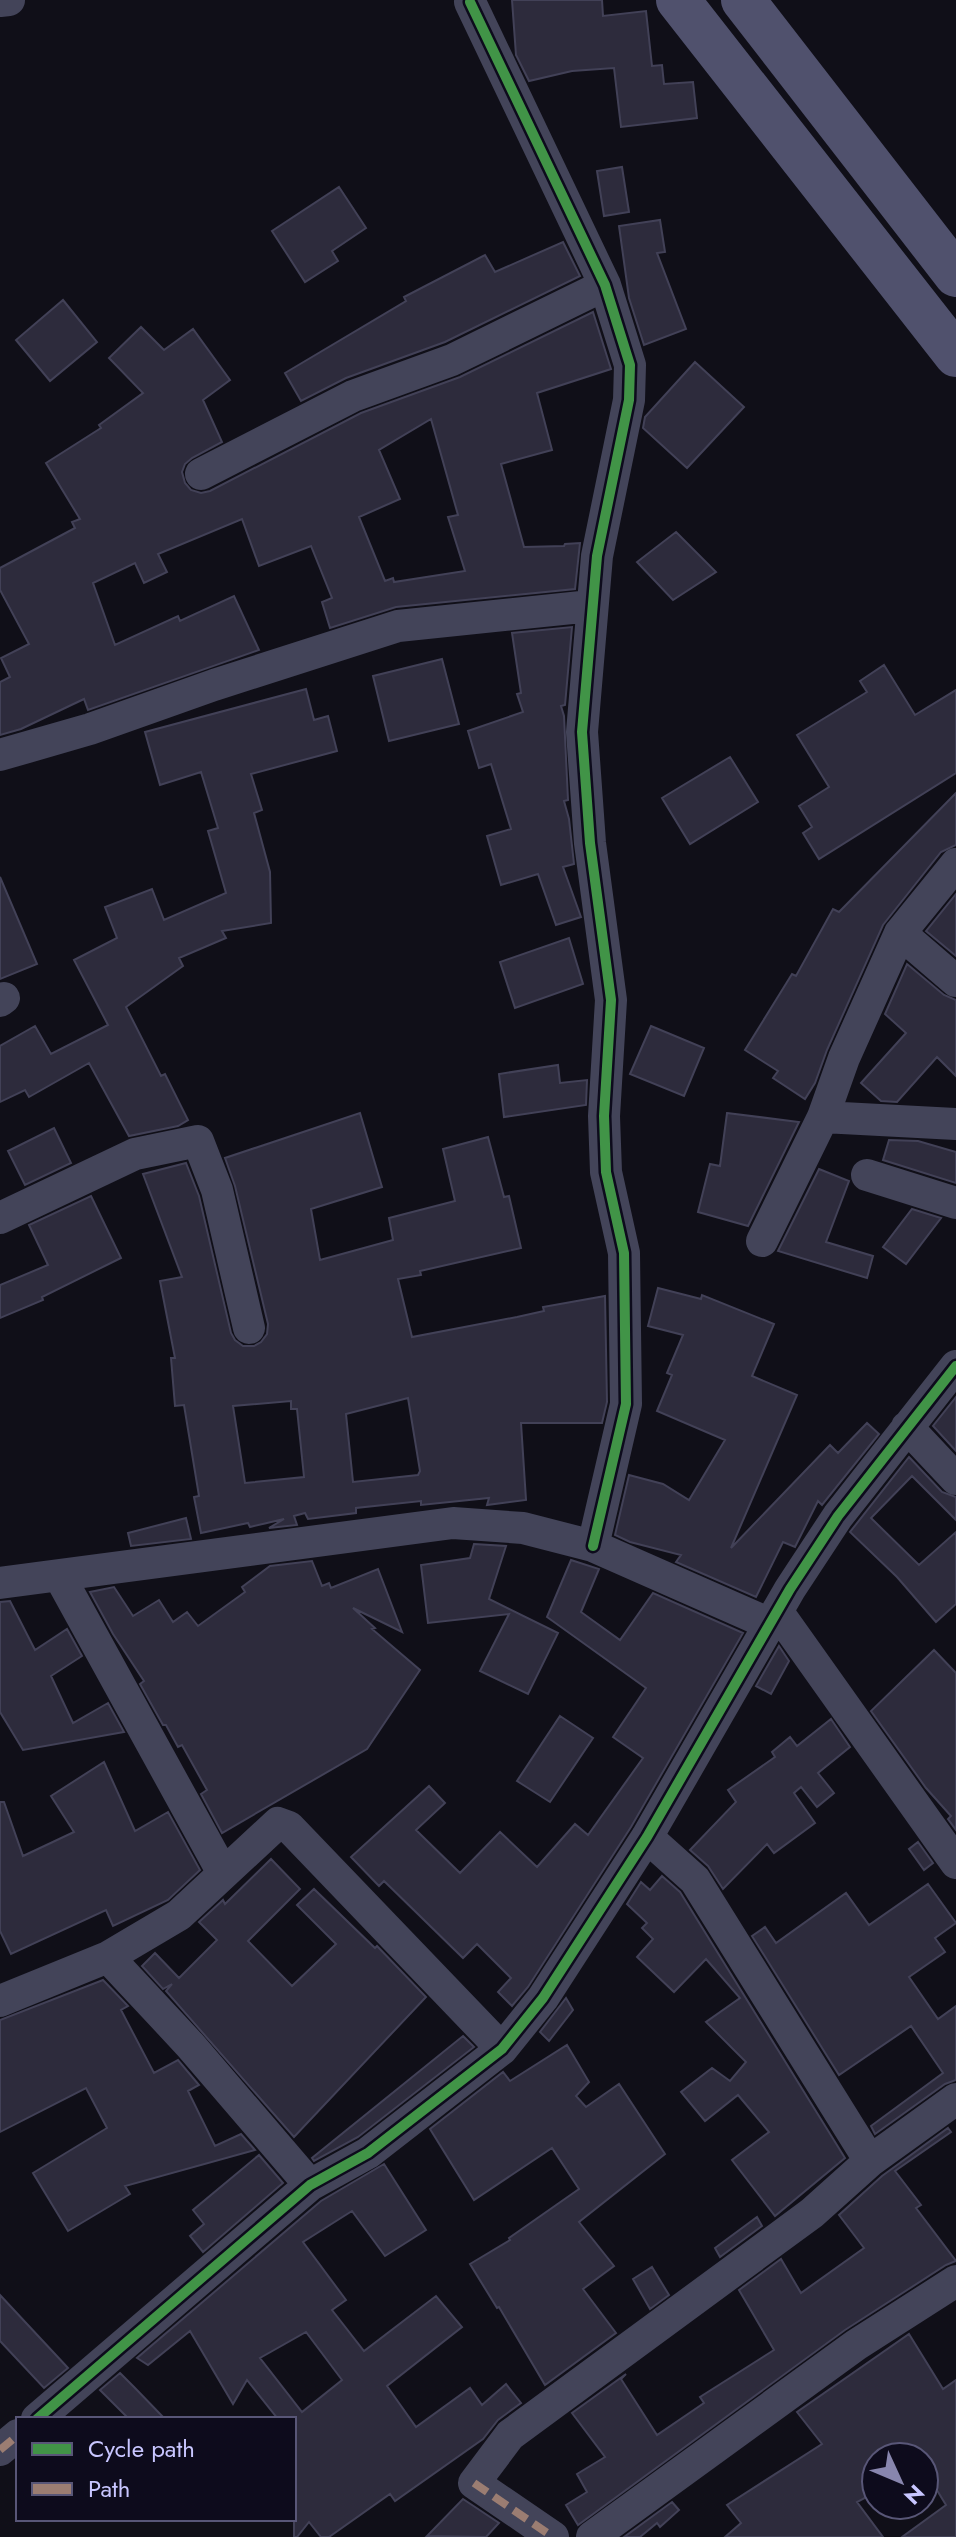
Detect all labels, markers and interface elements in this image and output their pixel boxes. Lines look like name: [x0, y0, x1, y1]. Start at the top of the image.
legend: [16, 2417, 296, 2521]
text: Cycle path: [88, 2431, 195, 2466]
north arrow: [860, 2441, 940, 2521]
text: Path: [88, 2471, 130, 2506]
text: N: [897, 2477, 932, 2512]

